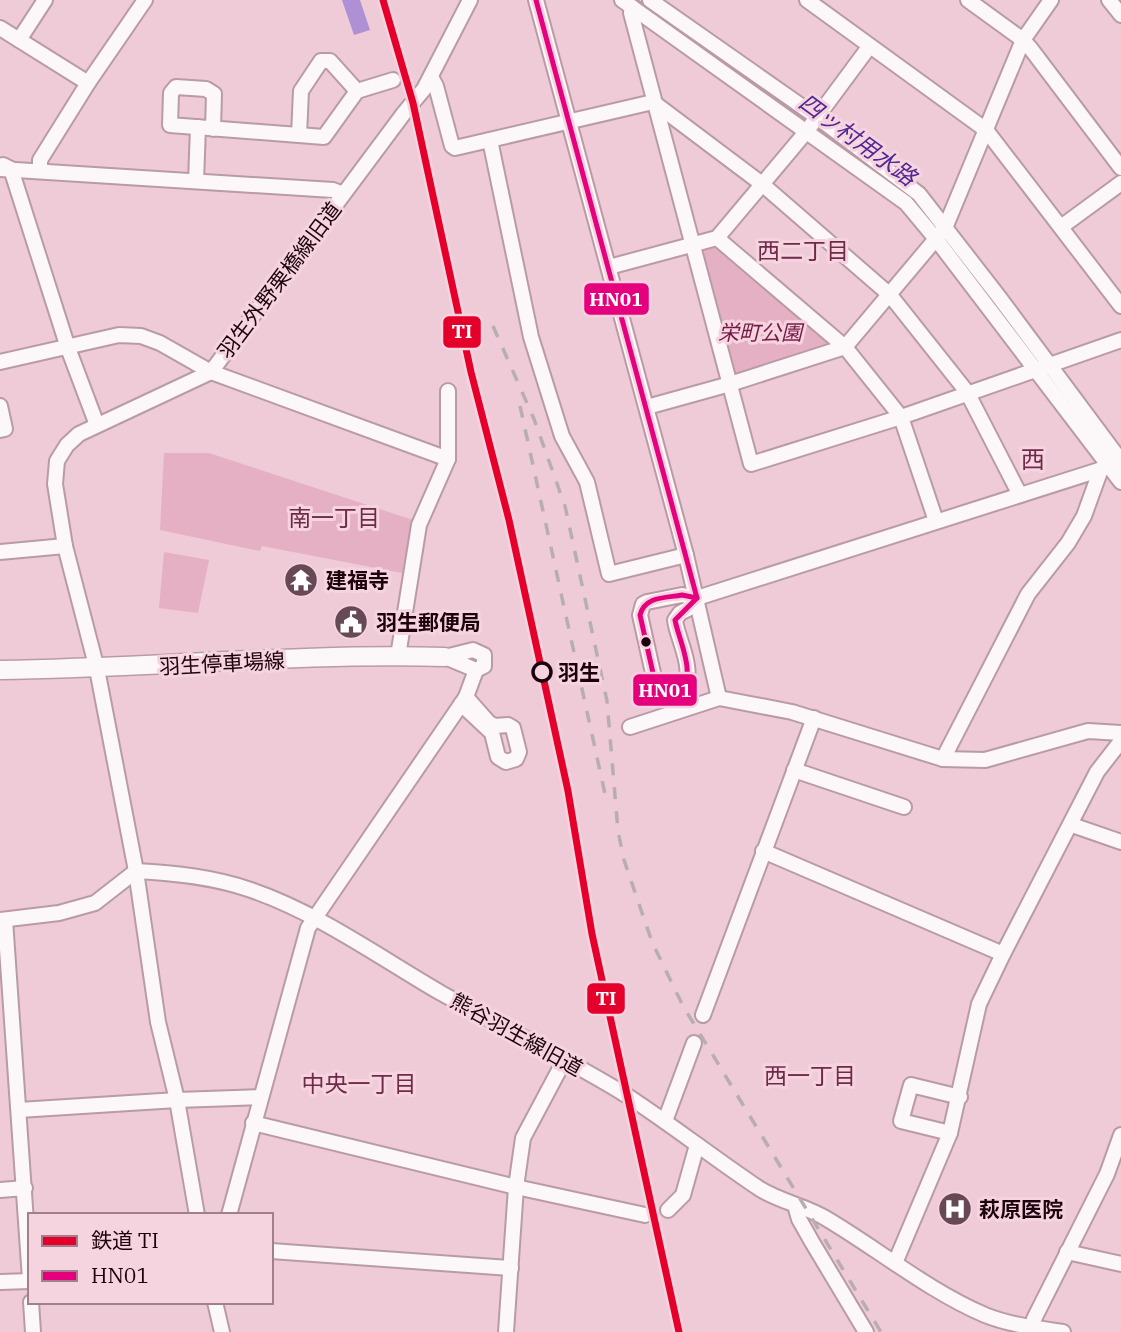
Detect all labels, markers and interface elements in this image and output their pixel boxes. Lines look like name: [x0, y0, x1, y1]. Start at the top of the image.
water label: 四ッ村用水路: [793, 86, 924, 193]
street label: 羽生外野栗橋線旧道: [211, 196, 347, 364]
district label: 西二丁目: [757, 235, 849, 265]
line badge: HN01: [583, 282, 650, 316]
text: HN01: [589, 287, 643, 311]
line badge: TI: [442, 315, 482, 349]
park label: 栄町公園: [718, 318, 805, 346]
text: TI: [452, 319, 472, 343]
district label: 西: [1021, 443, 1045, 475]
district label: 南一丁目: [288, 502, 380, 532]
temple icon: 建福寺: [282, 561, 320, 599]
place label: 建福寺: [326, 566, 389, 594]
public building icon: 羽生郵便局: [332, 603, 370, 641]
place label: 羽生郵便局: [376, 608, 481, 636]
unlabelled marker: [639, 635, 653, 649]
street label: 羽生停車場線: [158, 646, 286, 680]
place label: 羽生: [558, 658, 600, 686]
marker: 羽生: [532, 662, 552, 682]
line badge: HN01: [632, 673, 698, 707]
text: HN01: [638, 678, 692, 702]
line badge: TI: [586, 982, 626, 1015]
street label: 熊谷羽生線旧道: [446, 986, 588, 1082]
text: TI: [596, 986, 616, 1010]
district label: 西一丁目: [764, 1060, 856, 1090]
district label: 中央一丁目: [302, 1068, 417, 1098]
hospital icon: 萩原医院: [936, 1190, 974, 1228]
place label: 萩原医院: [979, 1195, 1063, 1223]
legend: [28, 1213, 273, 1304]
text: 鉄道 TI: [91, 1226, 159, 1254]
text: HN01: [91, 1261, 149, 1289]

